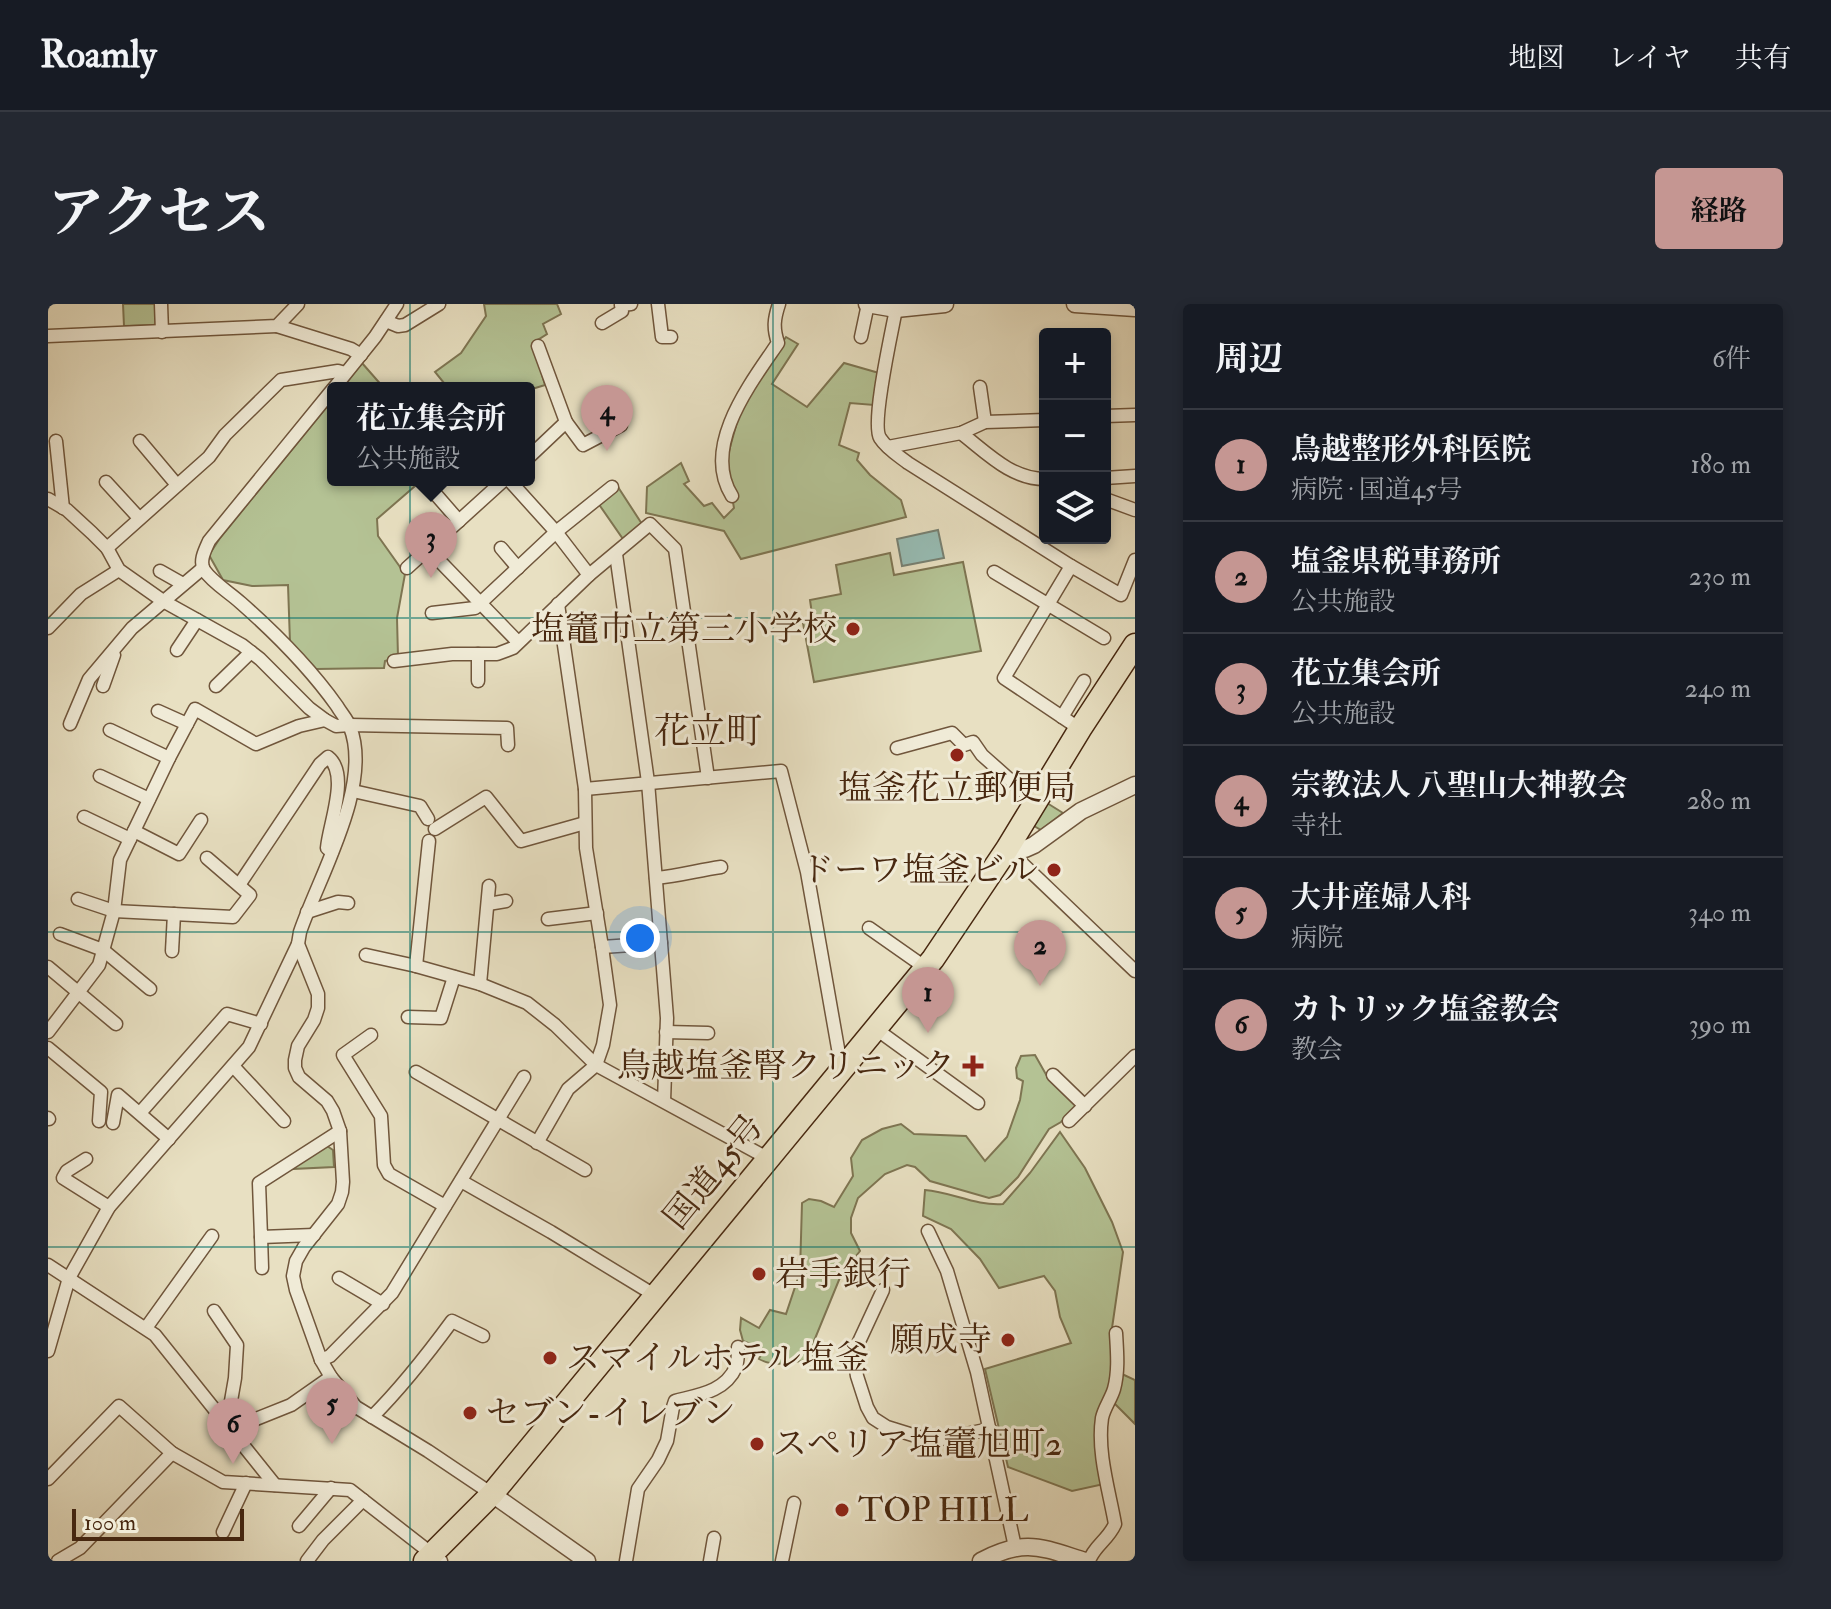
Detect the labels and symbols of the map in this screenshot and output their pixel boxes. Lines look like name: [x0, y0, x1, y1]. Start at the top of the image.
pin: 4: [581, 385, 633, 451]
pin: 3: [405, 512, 457, 578]
place label: 塩竈市立第三小学校: [531, 608, 837, 651]
marker: 塩竈市立第三小学校: [844, 620, 862, 638]
district label: 花立町: [654, 709, 762, 754]
marker: 塩釜花立郵便局: [948, 746, 966, 764]
place label: 塩釜花立郵便局: [838, 767, 1076, 810]
place label: ドーワ塩釜ビル: [800, 849, 1038, 892]
marker: ドーワ塩釜ビル: [1045, 861, 1063, 879]
your location: [620, 918, 660, 958]
pin: 2: [1014, 920, 1066, 986]
pin: 1: [902, 967, 954, 1033]
place label: 鳥越塩釜腎クリニック: [617, 1045, 955, 1088]
marker: 鳥越塩釜腎クリニック: [962, 1055, 984, 1077]
street label: 国道45号: [655, 1106, 773, 1238]
place label: 岩手銀行: [775, 1253, 911, 1296]
marker: 岩手銀行: [750, 1265, 768, 1283]
place label: 願成寺: [890, 1319, 992, 1362]
marker: 願成寺: [999, 1331, 1017, 1349]
place label: スマイルホテル塩釜: [566, 1337, 869, 1380]
marker: スマイルホテル塩釜: [541, 1349, 559, 1367]
pin: 5: [306, 1378, 358, 1444]
place label: セブン-イレブン: [486, 1392, 736, 1435]
pin: 6: [207, 1398, 259, 1464]
marker: セブン-イレブン: [461, 1404, 479, 1422]
place label: スペリア塩竈旭町2: [773, 1423, 1062, 1466]
marker: スペリア塩竈旭町2: [748, 1435, 766, 1453]
place label: TOP HILL: [858, 1489, 1029, 1532]
marker: TOP HILL: [833, 1501, 851, 1519]
scale bar: [72, 1505, 244, 1541]

